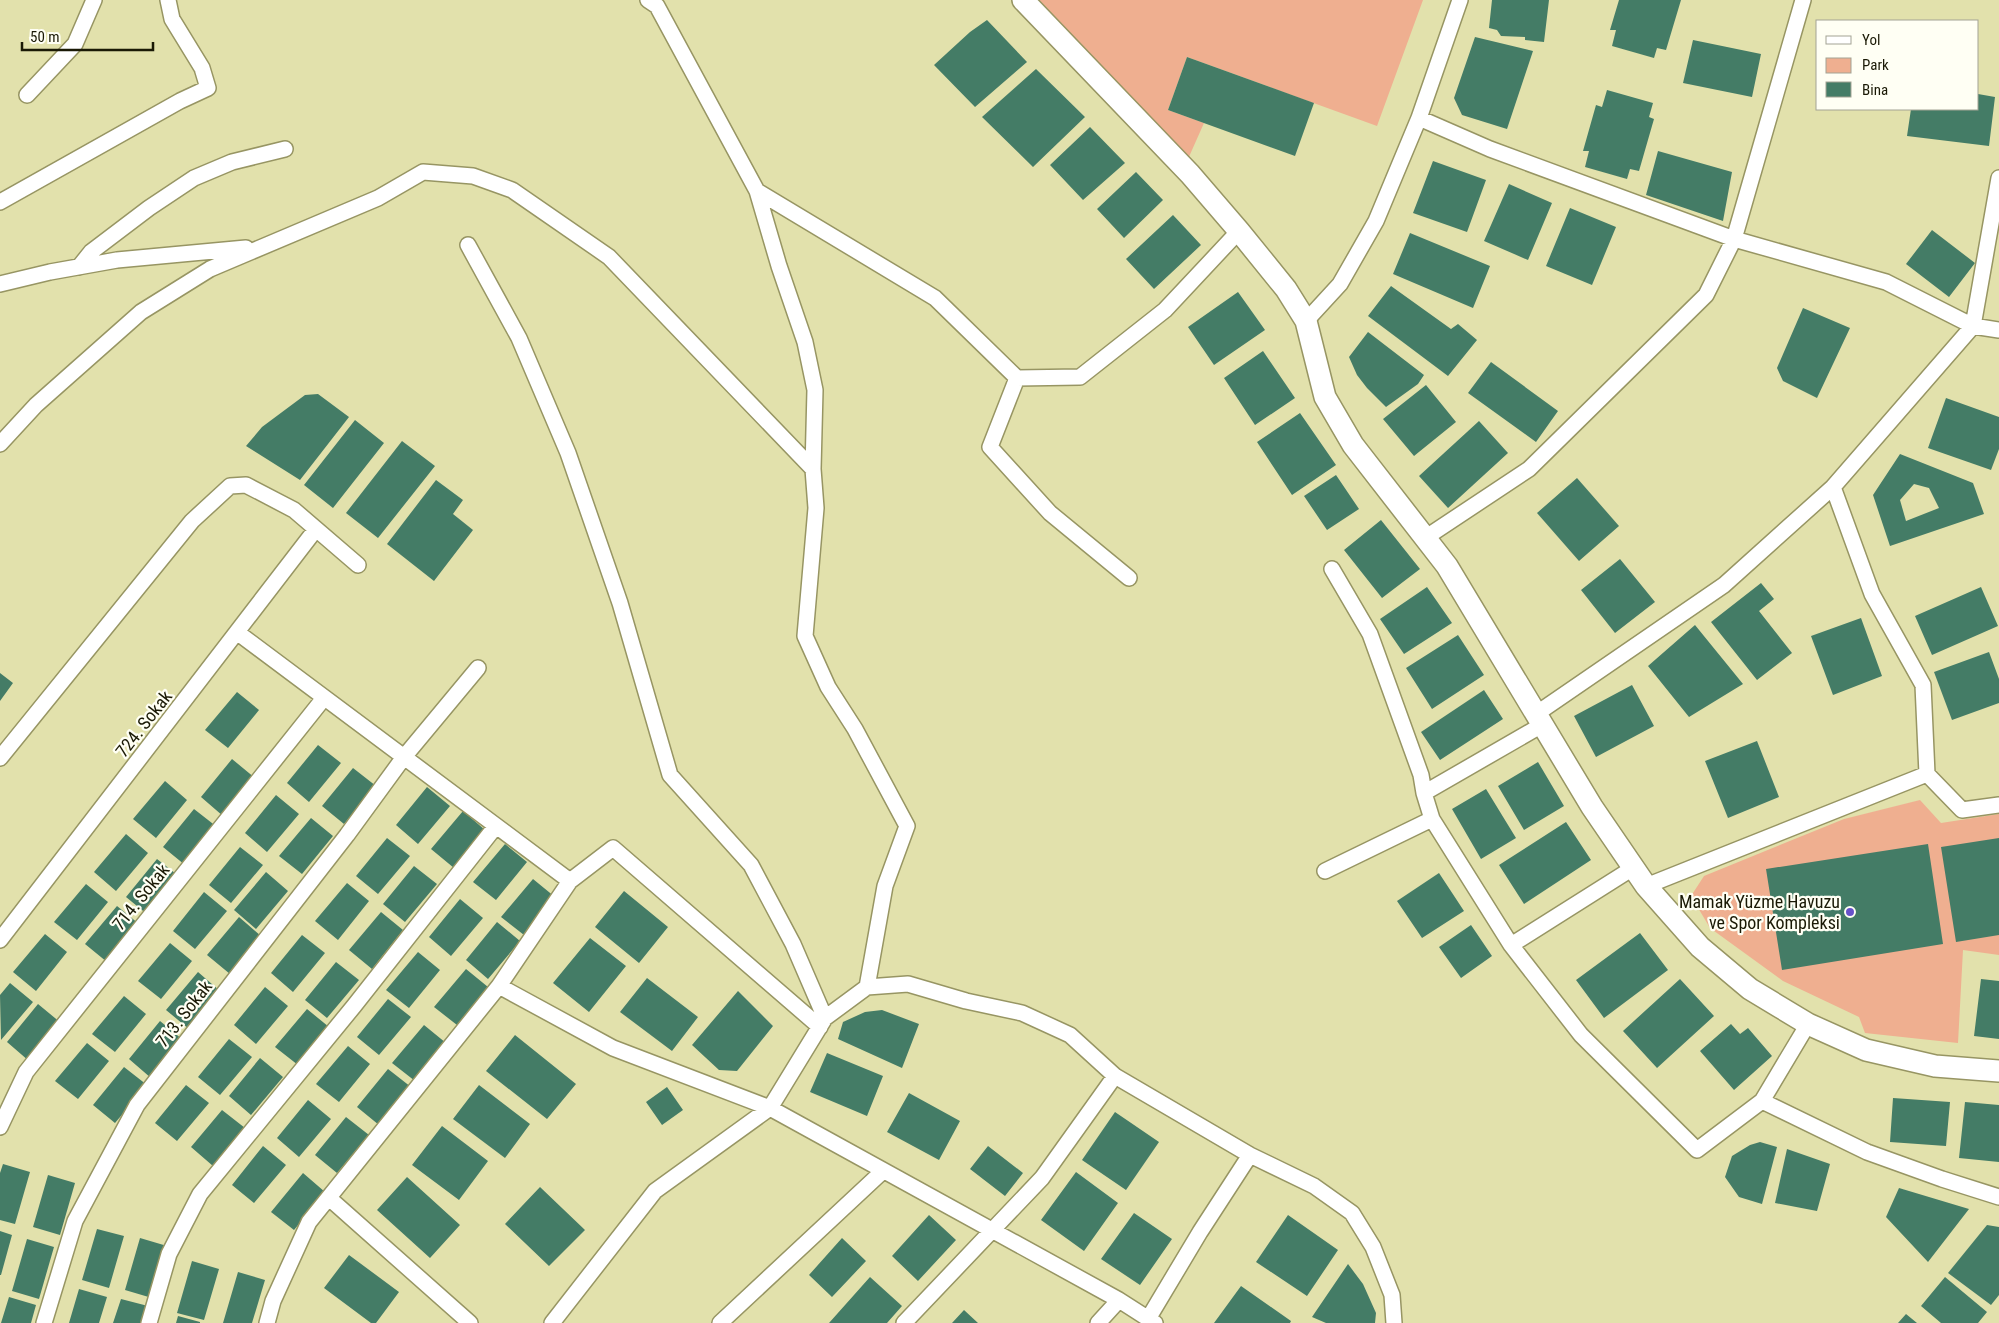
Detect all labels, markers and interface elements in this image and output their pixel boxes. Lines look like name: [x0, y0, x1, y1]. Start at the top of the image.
scale bar: [22, 20, 154, 52]
legend: [1816, 20, 1979, 110]
text: 50 m: [30, 28, 60, 46]
text: Yol: [1862, 31, 1880, 49]
text: Park: [1862, 56, 1889, 74]
text: Bina: [1862, 81, 1888, 99]
street label: 724. Sokak: [111, 686, 176, 761]
street label: 714. Sokak: [108, 859, 174, 934]
place label: Mamak Yüzme Havuzu ve Spor Kompleksi: [1679, 891, 1840, 933]
marker: Mamak Yüzme Havuzu ve Spor Kompleksi: [1844, 906, 1856, 918]
street label: 713. Sokak: [151, 976, 216, 1051]

